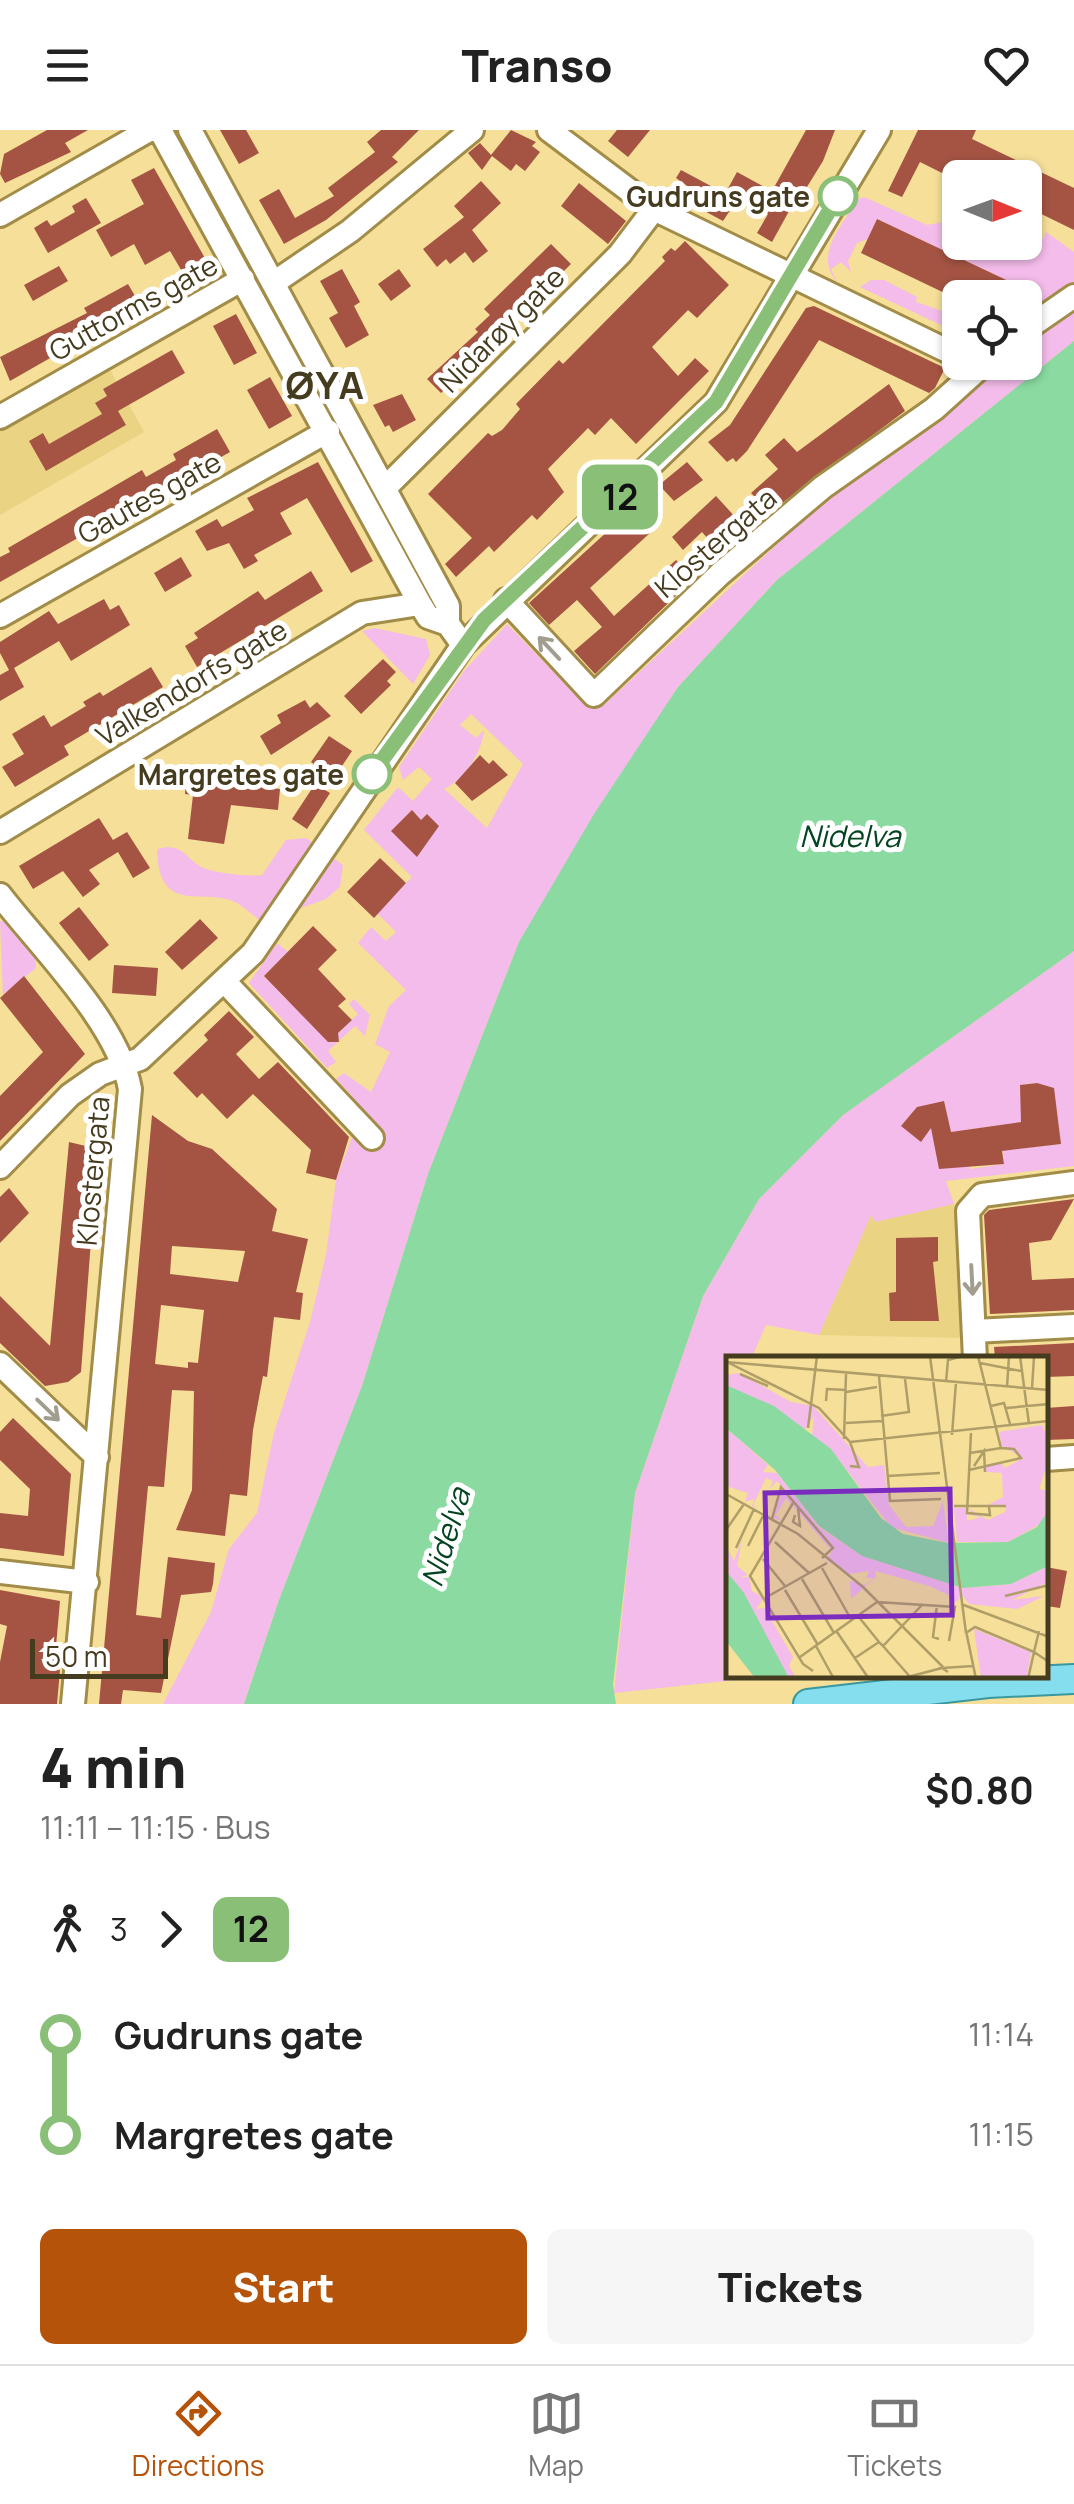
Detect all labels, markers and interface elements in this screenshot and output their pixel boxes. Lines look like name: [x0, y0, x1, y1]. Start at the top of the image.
text: Transo: [462, 34, 612, 96]
icon: menu: [40, 38, 95, 93]
icon: heart: [979, 38, 1034, 93]
north arrow: [942, 160, 1042, 260]
map controls: [942, 160, 1042, 380]
place label: Gudruns gate: [626, 177, 810, 215]
marker: Gudruns gate: [819, 177, 857, 215]
street label: Guttorms gate: [42, 245, 224, 369]
street label: Nidarøy gate: [430, 258, 572, 400]
button: locate: [942, 280, 1042, 380]
district label: ØYA: [286, 358, 366, 410]
street label: Gautes gate: [71, 442, 227, 552]
line badge: 12: [575, 464, 665, 530]
text: 12: [602, 473, 638, 521]
street label: Klostergata: [646, 479, 784, 605]
street label: Valkendorfs gate: [88, 610, 294, 754]
one-way arrow: [537, 637, 561, 661]
place label: Margretes gate: [138, 755, 344, 793]
marker: Margretes gate: [353, 755, 391, 793]
water label: Nidelva: [800, 815, 902, 856]
street label: Klostergata: [67, 1095, 117, 1247]
one-way arrow: [962, 1263, 981, 1295]
inset map: [726, 1356, 1049, 1679]
one-way arrow: [36, 1398, 60, 1422]
water label: Nidelva: [411, 1482, 480, 1591]
scale bar: [30, 1634, 168, 1678]
text: 50 m: [45, 1637, 108, 1675]
text: 4 min: [40, 1729, 186, 1805]
text: $0.80: [925, 1763, 1034, 1815]
text: 11:11 – 11:15 · Bus: [40, 1805, 271, 1849]
icon: walk: [40, 1902, 95, 1957]
icon: forward: [143, 1902, 198, 1957]
text: 12: [233, 1905, 269, 1953]
text: 3: [110, 1907, 128, 1951]
text: Gudruns gate: [114, 2008, 364, 2060]
text: 11:14: [968, 2012, 1034, 2056]
text: Margretes gate: [114, 2108, 394, 2160]
text: 11:15: [969, 2112, 1034, 2156]
button: Start: [40, 2229, 527, 2344]
button: Tickets: [547, 2229, 1034, 2344]
tab: Directions: [132, 2386, 265, 2484]
tab: Map: [528, 2386, 584, 2484]
tab: Tickets: [848, 2386, 942, 2484]

